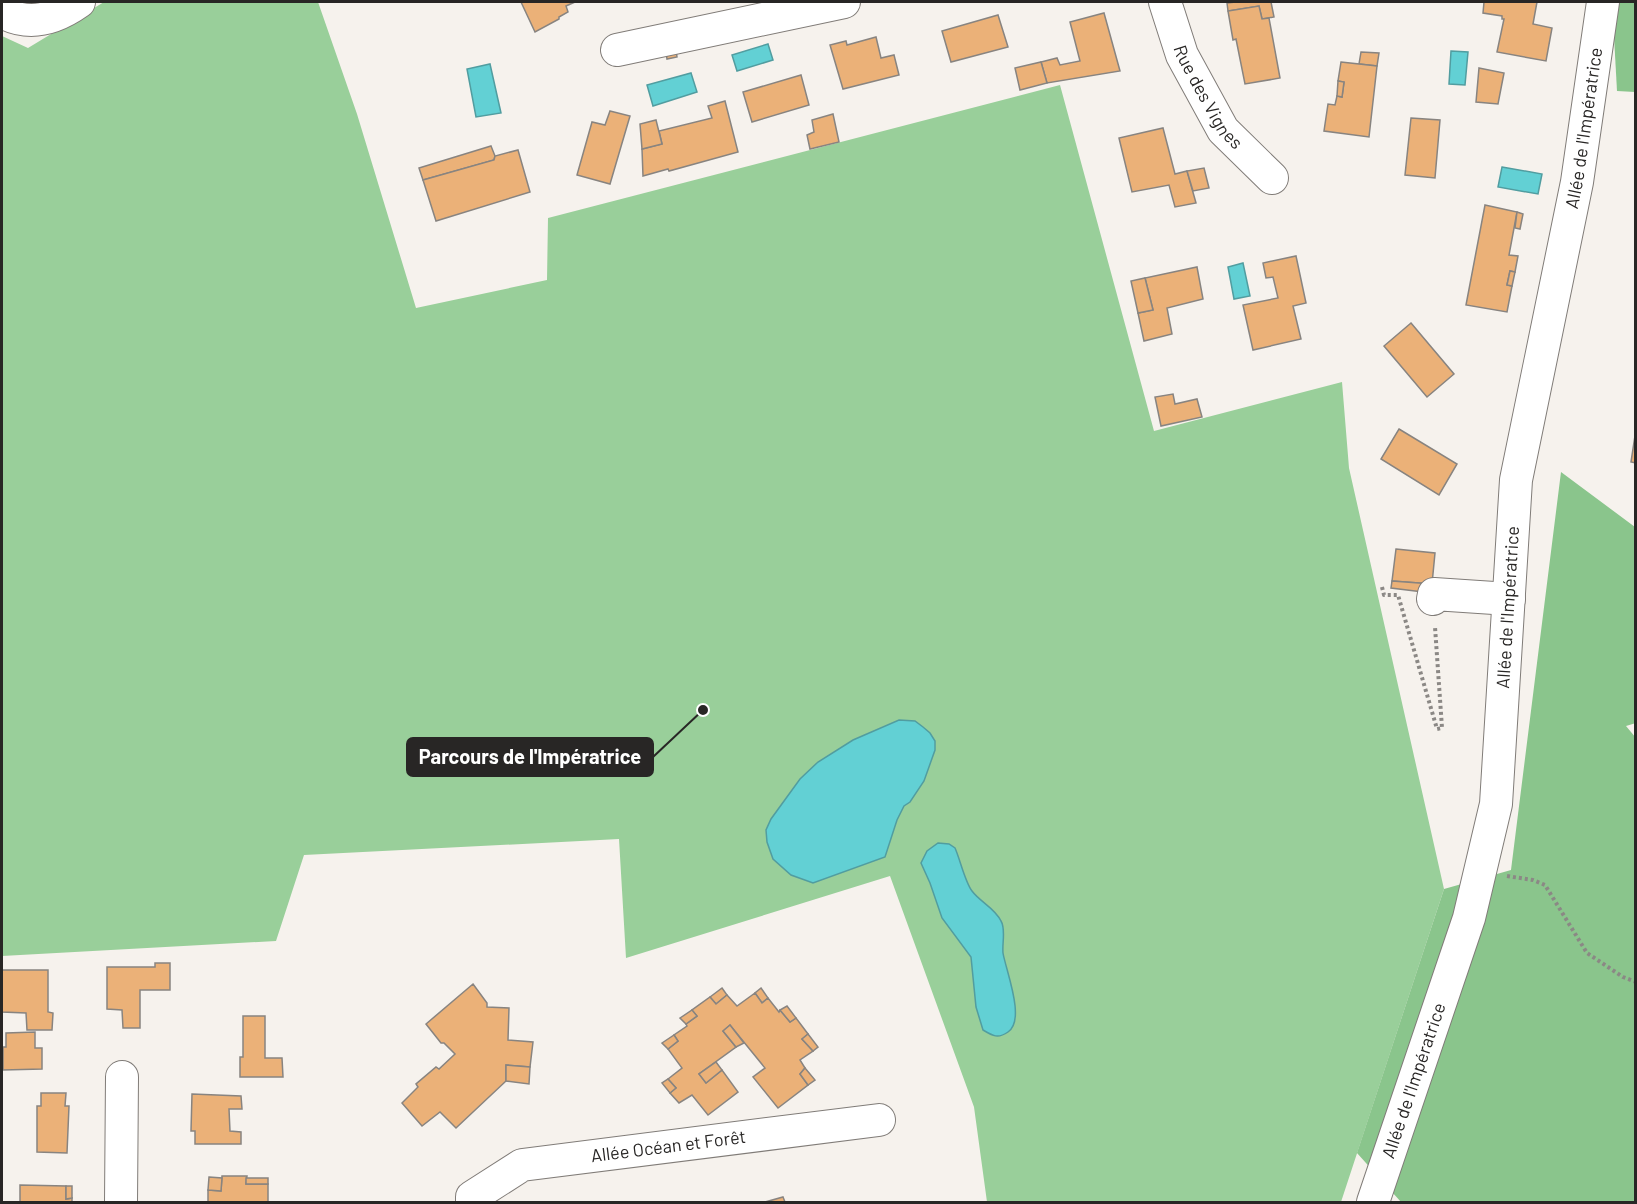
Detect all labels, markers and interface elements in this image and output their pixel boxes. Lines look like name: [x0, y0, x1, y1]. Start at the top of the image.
street label: Rue des Vignes: [1170, 42, 1248, 153]
street label: Allée de l'Impératrice: [1560, 46, 1606, 211]
street label: Allée de l'Impératrice: [1491, 525, 1523, 689]
callout: Parcours de l'Impératrice: [407, 738, 653, 776]
text: Parcours de l'Impératrice: [419, 744, 641, 768]
street label: Allée de l'Impératrice: [1377, 1000, 1450, 1161]
street label: Allée Océan et Forêt: [590, 1125, 747, 1166]

